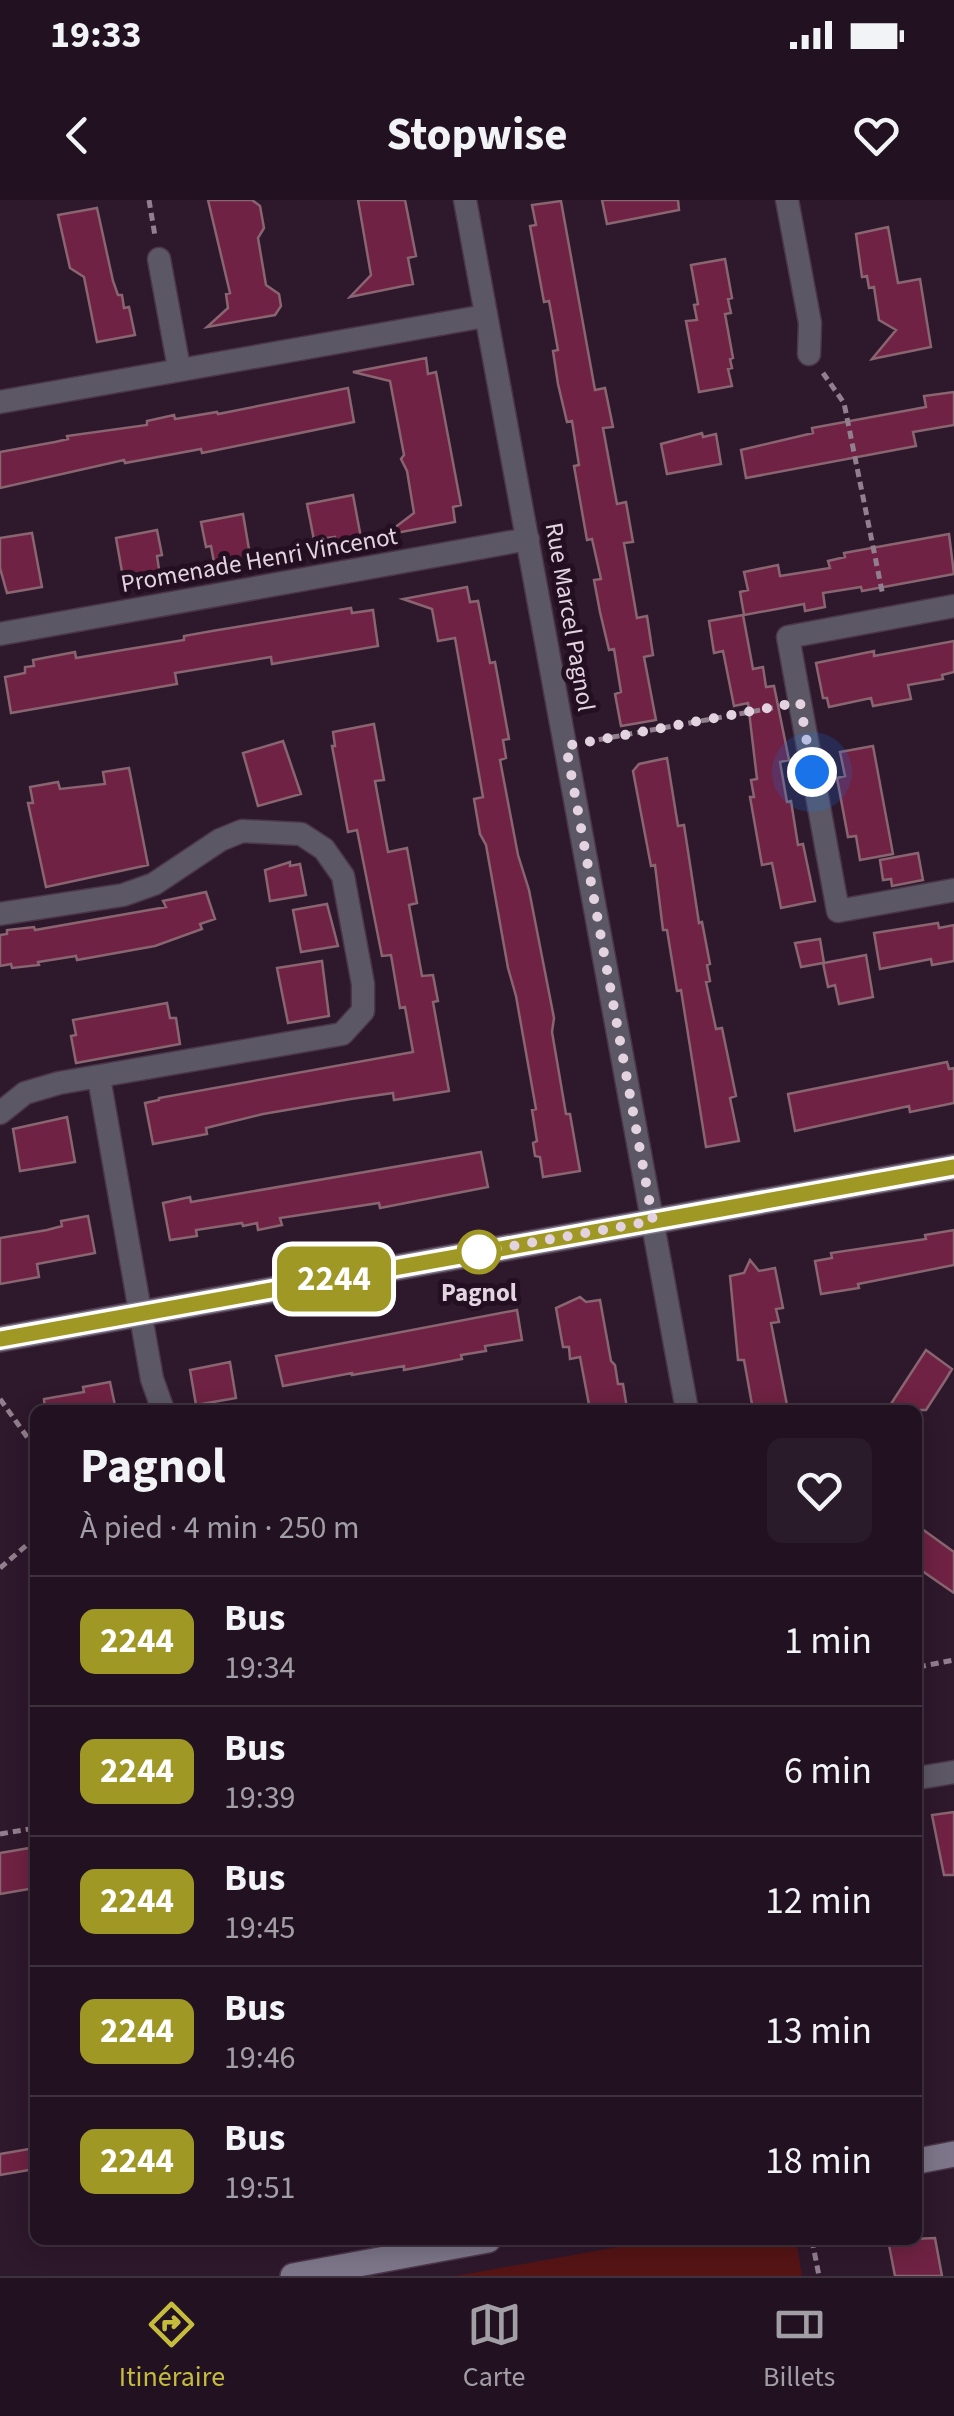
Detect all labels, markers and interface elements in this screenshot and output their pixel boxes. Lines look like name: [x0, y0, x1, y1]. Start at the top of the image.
text: 19:33: [50, 8, 142, 62]
text: Stopwise: [386, 103, 568, 167]
icon: back: [50, 108, 105, 163]
icon: heart: [849, 108, 904, 163]
street label: Promenade Henri Vincenot: [118, 518, 401, 602]
street label: Rue Marcel Pagnol: [536, 520, 604, 714]
your location: [787, 747, 837, 797]
marker: Pagnol: [458, 1231, 500, 1273]
line badge: 2244: [264, 1246, 404, 1312]
text: 2244: [297, 1254, 371, 1304]
place label: Pagnol: [441, 1275, 517, 1311]
text: Pagnol: [80, 1433, 226, 1501]
button: heart: [767, 1438, 872, 1543]
text: À pied · 4 min · 250 m: [80, 1505, 359, 1551]
text: Bus: [224, 1591, 285, 1645]
text: 1 min: [784, 1614, 872, 1668]
text: 2244: [100, 1616, 174, 1666]
text: 19:34: [224, 1645, 296, 1691]
text: Bus: [224, 1721, 285, 1775]
text: 6 min: [784, 1744, 872, 1798]
text: 2244: [100, 1746, 174, 1796]
text: 19:39: [224, 1775, 296, 1821]
text: Bus: [224, 1851, 285, 1905]
text: 12 min: [765, 1874, 872, 1928]
text: 2244: [100, 1876, 174, 1926]
text: 19:45: [224, 1905, 296, 1951]
text: Bus: [224, 1981, 285, 2035]
text: 13 min: [765, 2004, 872, 2058]
text: 2244: [100, 2006, 174, 2056]
text: 19:46: [224, 2035, 296, 2081]
text: Bus: [224, 2111, 285, 2165]
text: 18 min: [765, 2134, 872, 2188]
text: 2244: [100, 2136, 174, 2186]
text: 19:51: [224, 2165, 296, 2211]
tab: Itinéraire: [119, 2297, 225, 2397]
tab: Carte: [463, 2297, 525, 2397]
tab: Billets: [763, 2297, 835, 2397]

